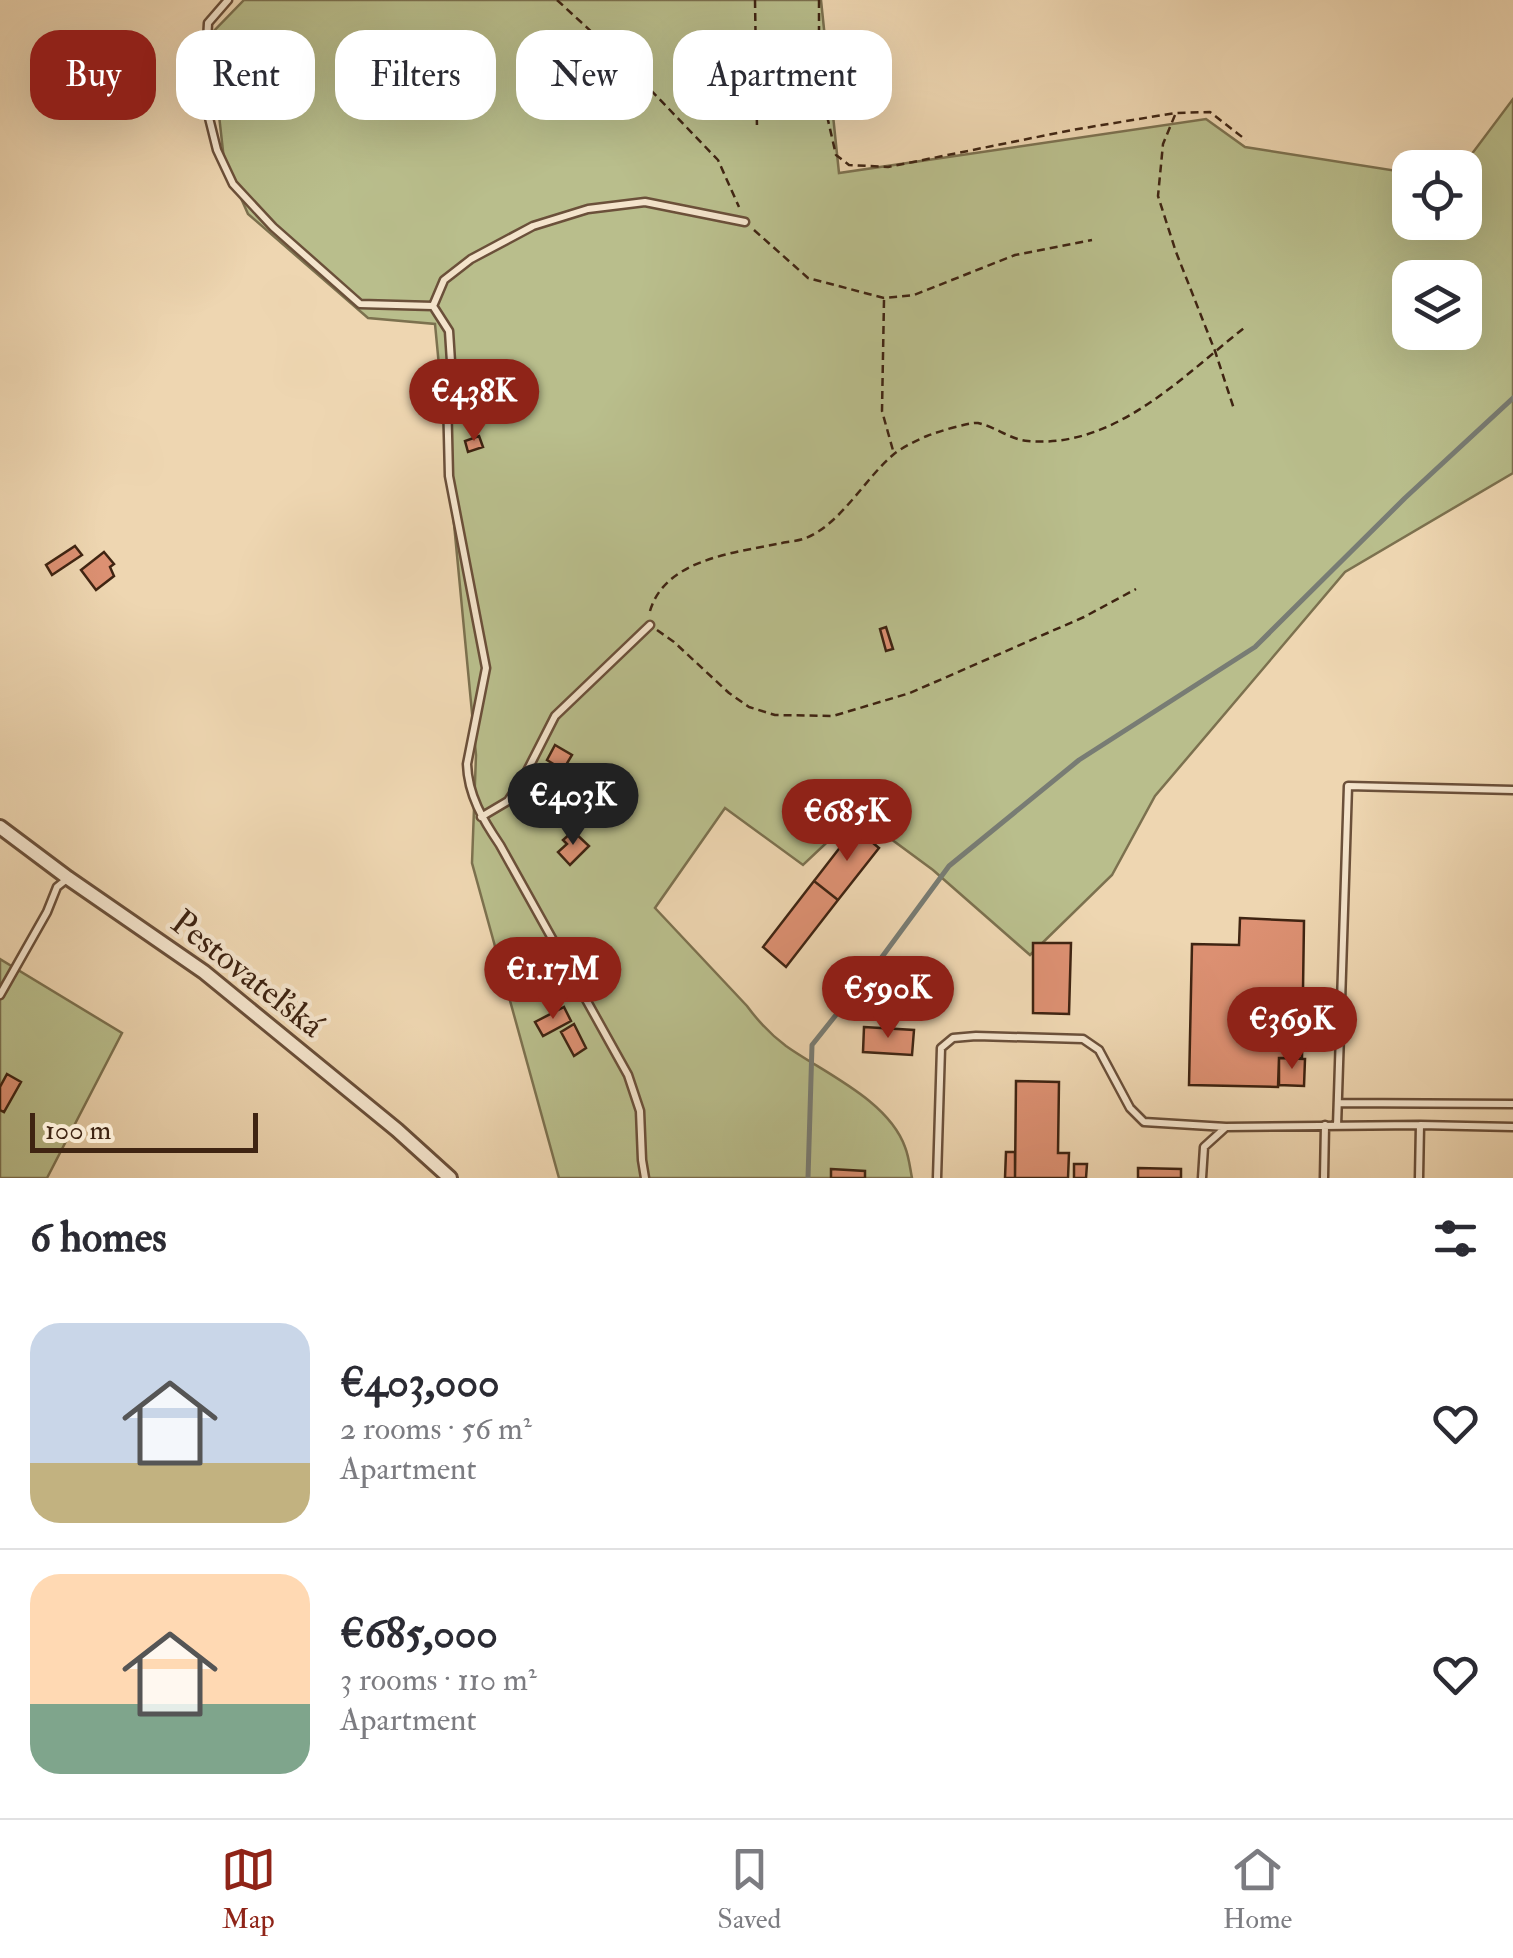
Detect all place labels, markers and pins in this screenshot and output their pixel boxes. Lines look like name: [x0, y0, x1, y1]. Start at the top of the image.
pin: €438K: [404, 359, 544, 444]
pin: €403K: [503, 763, 643, 848]
pin: €685K: [777, 779, 917, 864]
pin: €1.17M: [472, 937, 634, 1022]
pin: €590K: [818, 956, 958, 1041]
pin: €369K: [1222, 987, 1362, 1072]

